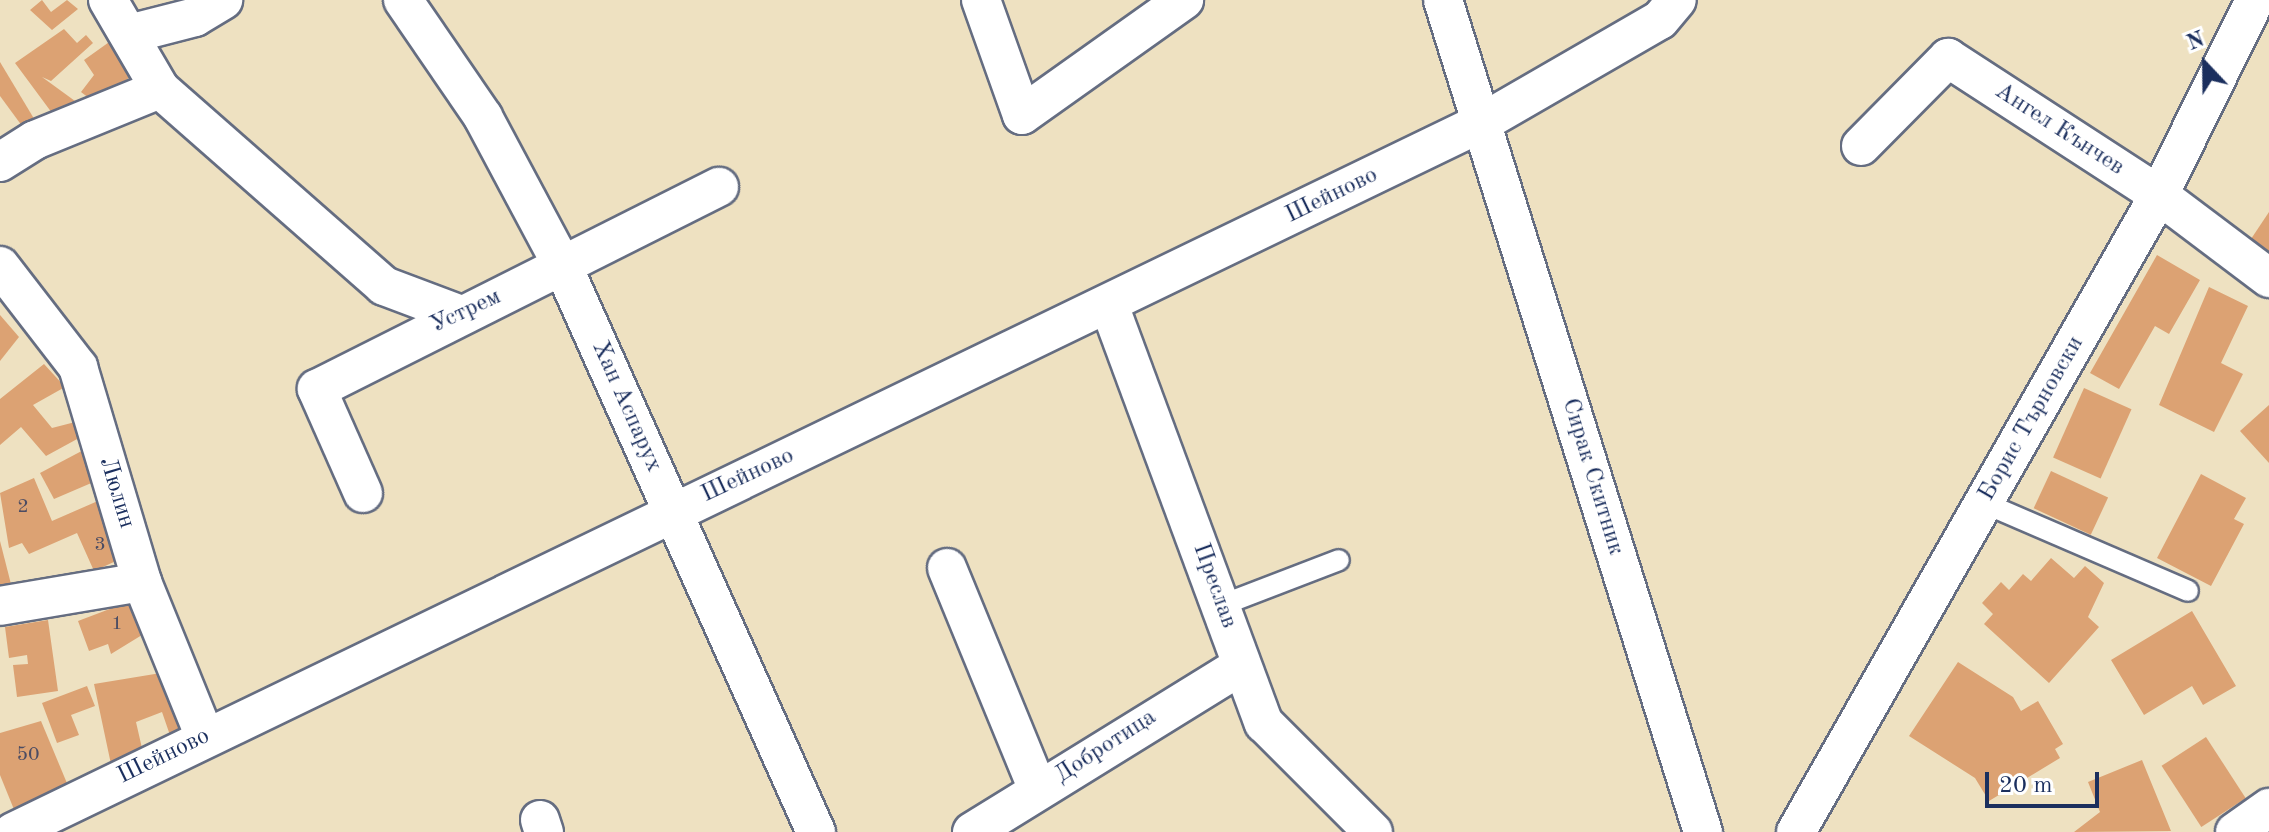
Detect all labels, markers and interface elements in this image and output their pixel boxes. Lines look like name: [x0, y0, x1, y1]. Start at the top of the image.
north arrow: [2165, 24, 2245, 104]
text: N: [2184, 28, 2208, 55]
street label: Ангел Кънчев: [1989, 77, 2129, 183]
street label: Шейново: [1281, 161, 1383, 231]
street label: Устрем: [426, 283, 506, 341]
street label: Борис Търновски: [1973, 331, 2091, 507]
street label: Хан Аспарух: [584, 337, 668, 477]
street label: Сирак Скитник: [1554, 395, 1630, 559]
street label: Шейново: [697, 442, 799, 510]
street label: Люлин: [92, 454, 140, 532]
house number: 2: [17, 495, 29, 519]
house number: 3: [94, 533, 106, 557]
street label: Преслав: [1185, 540, 1243, 632]
house number: 1: [111, 612, 123, 636]
street label: Добротица: [1050, 704, 1162, 790]
street label: Шейново: [113, 722, 215, 792]
house number: 50: [16, 743, 40, 767]
scale bar: [1989, 756, 2103, 806]
text: 20 m: [1999, 774, 2053, 798]

